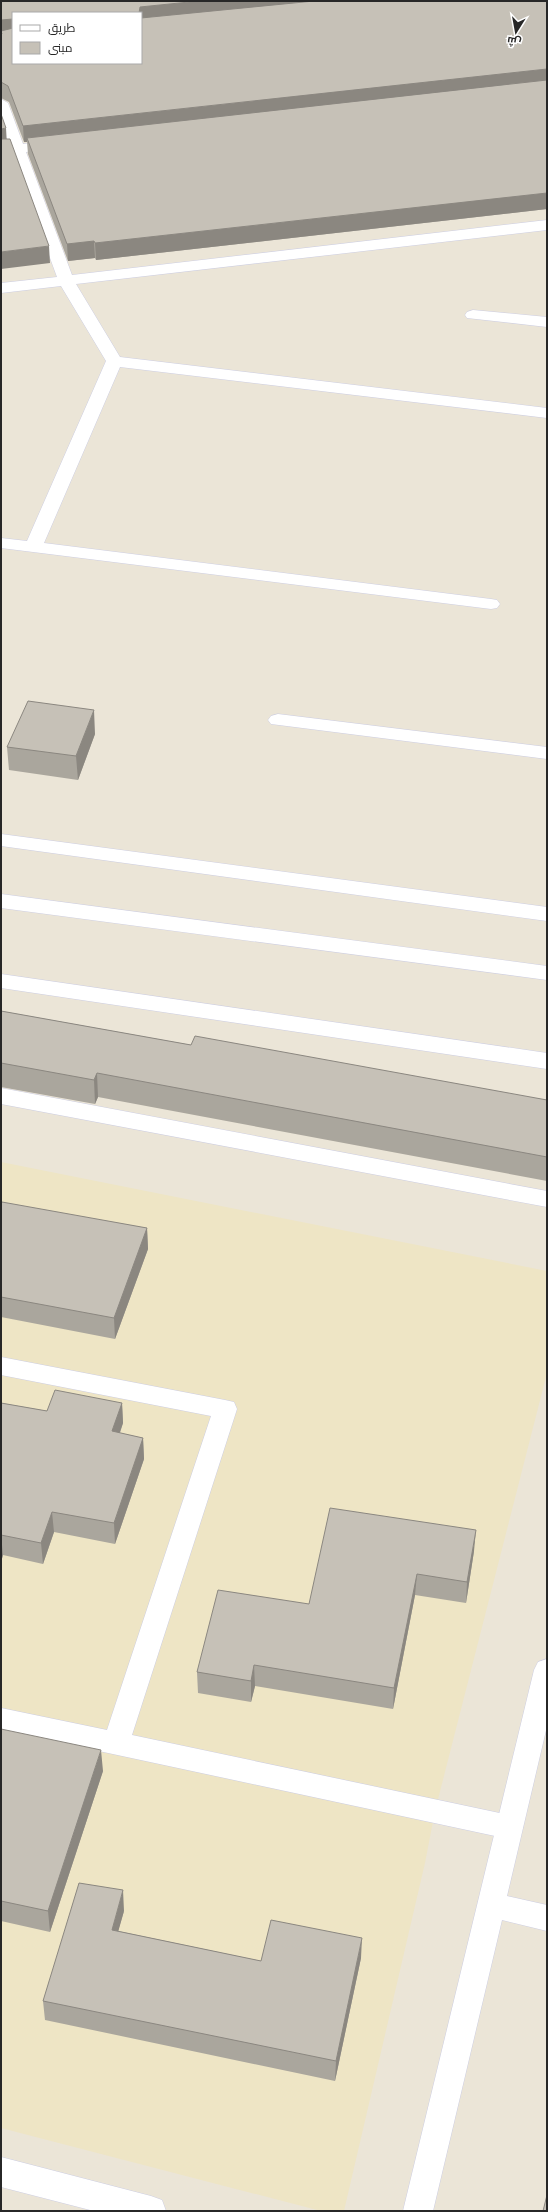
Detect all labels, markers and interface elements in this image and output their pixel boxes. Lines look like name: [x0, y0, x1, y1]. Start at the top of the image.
legend: [12, 12, 142, 64]
north arrow: [496, 12, 536, 52]
text: طريق: [48, 20, 76, 35]
text: ش: [506, 34, 522, 50]
text: مبنى: [48, 40, 73, 55]

